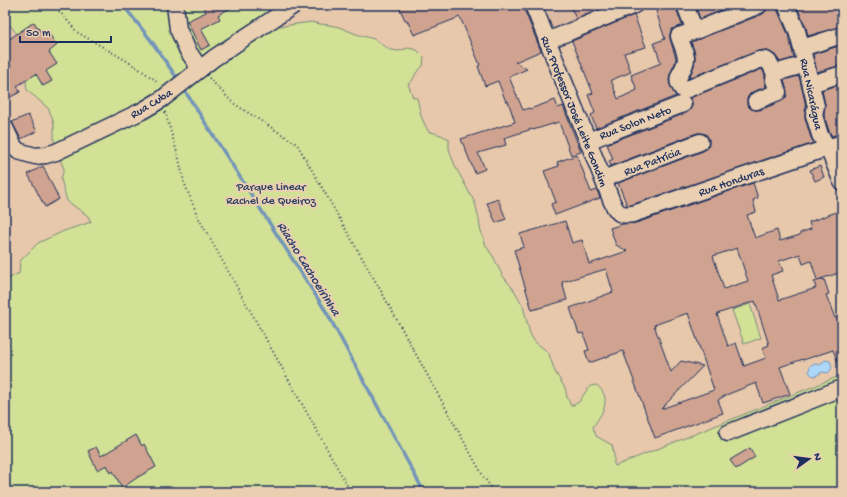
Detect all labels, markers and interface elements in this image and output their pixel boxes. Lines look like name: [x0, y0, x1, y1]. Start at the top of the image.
scale bar: [20, 18, 111, 44]
text: 50 m: [26, 27, 51, 41]
street label: Rua Professor José Leite Gondim: [536, 34, 610, 190]
street label: Rua Nicarágua: [796, 57, 825, 132]
street label: Rua Cuba: [128, 87, 176, 123]
street label: Rua Solon Neto: [598, 104, 674, 144]
street label: Rua Patrícia: [622, 145, 683, 180]
street label: Rua Honduras: [697, 165, 767, 201]
park label: Parque Linear Rachel de Queiroz: [226, 181, 316, 209]
water label: Riacho Cachoeirinha: [273, 220, 343, 320]
north arrow: [789, 439, 829, 479]
text: N: [810, 452, 823, 462]

